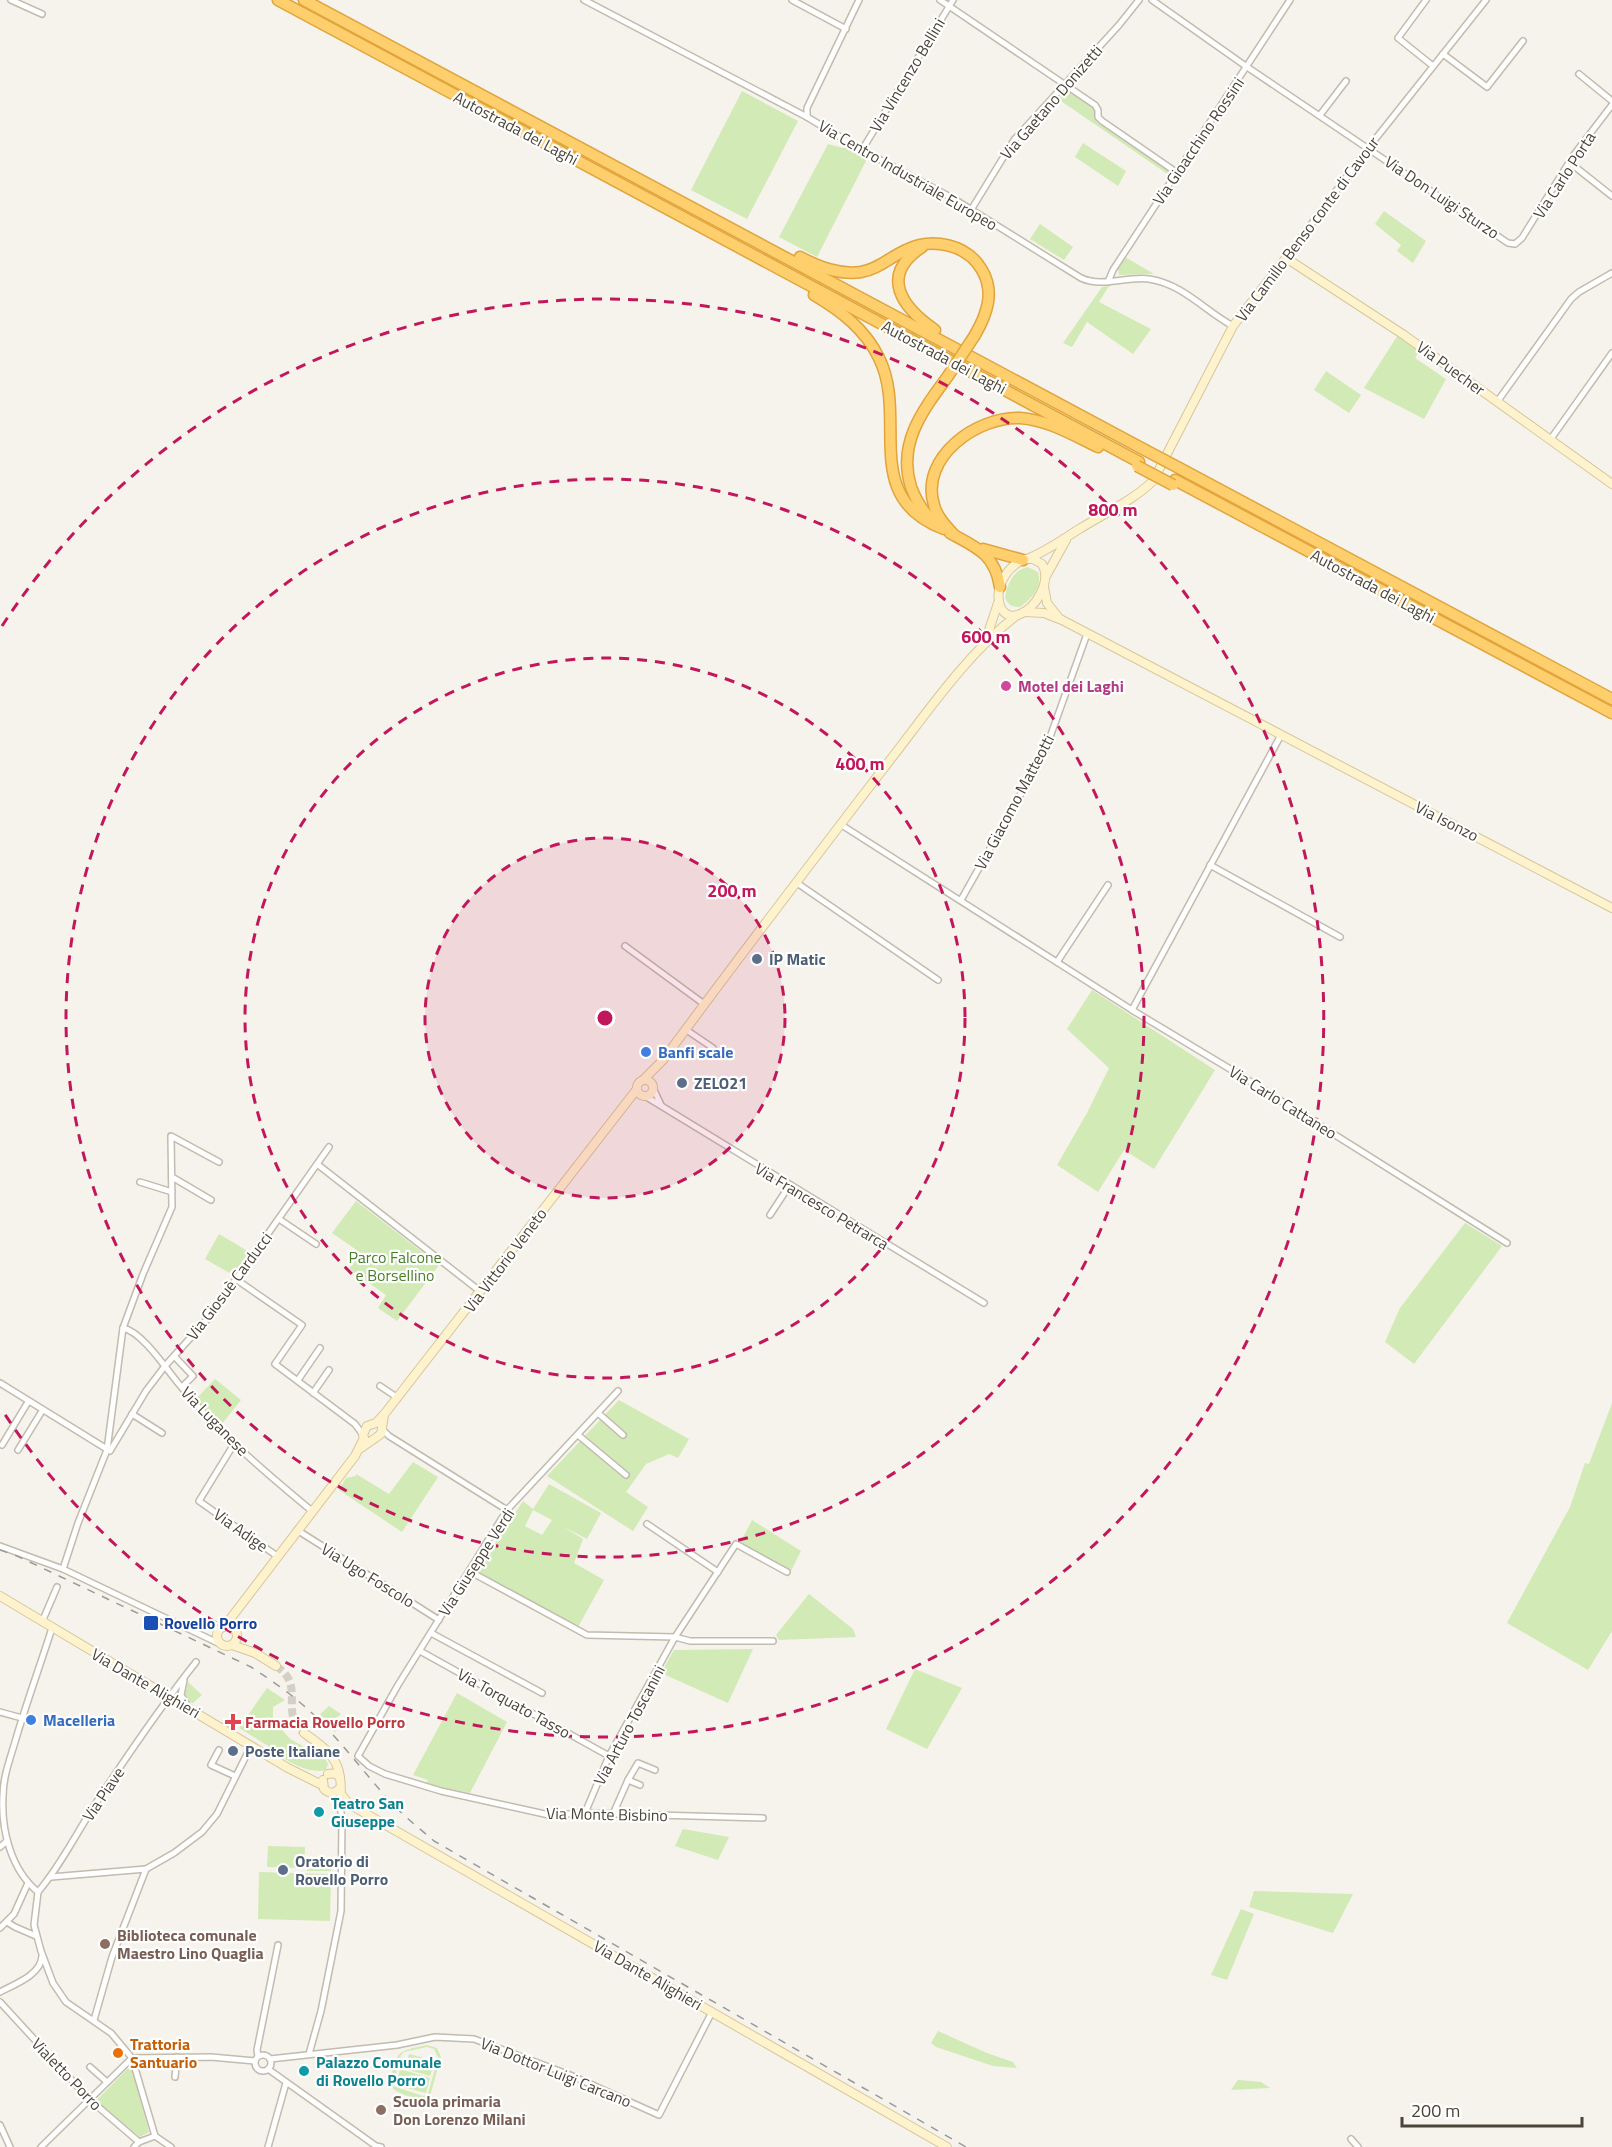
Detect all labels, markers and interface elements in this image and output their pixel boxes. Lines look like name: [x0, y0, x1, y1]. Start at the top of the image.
street label: Via Vincenzo Bellini: [863, 13, 951, 137]
street label: Via Gaetano Donizetti: [994, 39, 1108, 165]
street label: Via Gioacchino Rossini: [1146, 72, 1250, 210]
street label: Autostrada dei Laghi: [449, 85, 583, 171]
street label: Via Centro Industriale Europeo: [814, 114, 1002, 236]
street label: Via Carlo Porta: [1527, 127, 1601, 223]
street label: Via Camillo Benso conte di Cavour: [1229, 131, 1385, 327]
street label: Via Don Luigi Sturzo: [1380, 150, 1504, 244]
street label: Autostrada dei Laghi: [877, 314, 1011, 400]
street label: Via Puecher: [1412, 335, 1491, 401]
text: 800 m: [1088, 496, 1138, 523]
street label: Autostrada dei Laghi: [1306, 543, 1440, 629]
text: 600 m: [961, 623, 1011, 650]
place label: Motel dei Laghi: [1018, 674, 1124, 698]
marker: Motel dei Laghi: [999, 679, 1013, 693]
street label: Via Giacomo Matteotti: [968, 730, 1060, 874]
text: 400 m: [835, 750, 885, 777]
street label: Via Isonzo: [1411, 795, 1483, 847]
text: 200 m: [707, 877, 757, 904]
place label: IP Matic: [769, 947, 826, 971]
marker: IP Matic: [750, 952, 764, 966]
centre of rings: [595, 1008, 615, 1028]
place label: Banfi scale: [658, 1040, 733, 1064]
marker: Banfi scale: [639, 1045, 653, 1059]
street label: Via Carlo Cattaneo: [1224, 1059, 1342, 1145]
place label: ZELO21: [694, 1071, 747, 1095]
marker: ZELO21: [675, 1076, 689, 1090]
street label: Via Francesco Petrarca: [750, 1156, 894, 1256]
street label: Via Vittorio Veneto: [458, 1203, 552, 1317]
street label: Via Giosuè Carducci: [180, 1227, 278, 1345]
park label: Parco Falcone e Borsellino: [348, 1245, 442, 1287]
street label: Via Luganese: [175, 1381, 255, 1461]
street label: Via Adige: [209, 1502, 273, 1558]
street label: Via Giuseppe Verdi: [432, 1503, 520, 1621]
street label: Via Ugo Foscolo: [317, 1537, 419, 1613]
place label: Rovello Porro: [164, 1611, 257, 1635]
marker: Rovello Porro: [142, 1614, 160, 1632]
street label: Via Dante Alighieri: [87, 1642, 205, 1724]
street label: Via Arturo Toscanini: [587, 1661, 671, 1789]
street label: Via Torquato Tasso: [453, 1662, 575, 1744]
place label: Macelleria: [43, 1708, 115, 1732]
place label: Farmacia Rovello Porro: [245, 1710, 405, 1734]
marker: Macelleria: [24, 1713, 38, 1727]
marker: Farmacia Rovello Porro: [226, 1715, 240, 1729]
place label: Poste Italiane: [245, 1739, 340, 1763]
marker: Poste Italiane: [226, 1744, 240, 1758]
street label: Via Piave: [76, 1762, 130, 1826]
place label: Teatro San Giuseppe: [331, 1791, 404, 1833]
street label: Via Monte Bisbino: [546, 1801, 668, 1827]
marker: Teatro San Giuseppe: [312, 1805, 326, 1819]
place label: Oratorio di Rovello Porro: [295, 1849, 388, 1891]
marker: Oratorio di Rovello Porro: [276, 1863, 290, 1877]
place label: Biblioteca comunale Maestro Lino Quaglia: [117, 1923, 264, 1965]
street label: Via Dante Alighieri: [589, 1934, 707, 2016]
marker: Biblioteca comunale Maestro Lino Quaglia: [98, 1937, 112, 1951]
street label: Via Dottor Luigi Carcano: [477, 2031, 635, 2113]
street label: Vialetto Porro: [26, 2032, 108, 2116]
place label: Trattoria Santuario: [130, 2032, 197, 2074]
marker: Trattoria Santuario: [111, 2046, 125, 2060]
place label: Palazzo Comunale di Rovello Porro: [316, 2050, 441, 2092]
marker: Palazzo Comunale di Rovello Porro: [297, 2064, 311, 2078]
place label: Scuola primaria Don Lorenzo Milani: [393, 2089, 526, 2131]
scale bar: [1402, 2090, 1582, 2128]
text: 200 m: [1411, 2097, 1460, 2124]
marker: Scuola primaria Don Lorenzo Milani: [374, 2103, 388, 2117]

